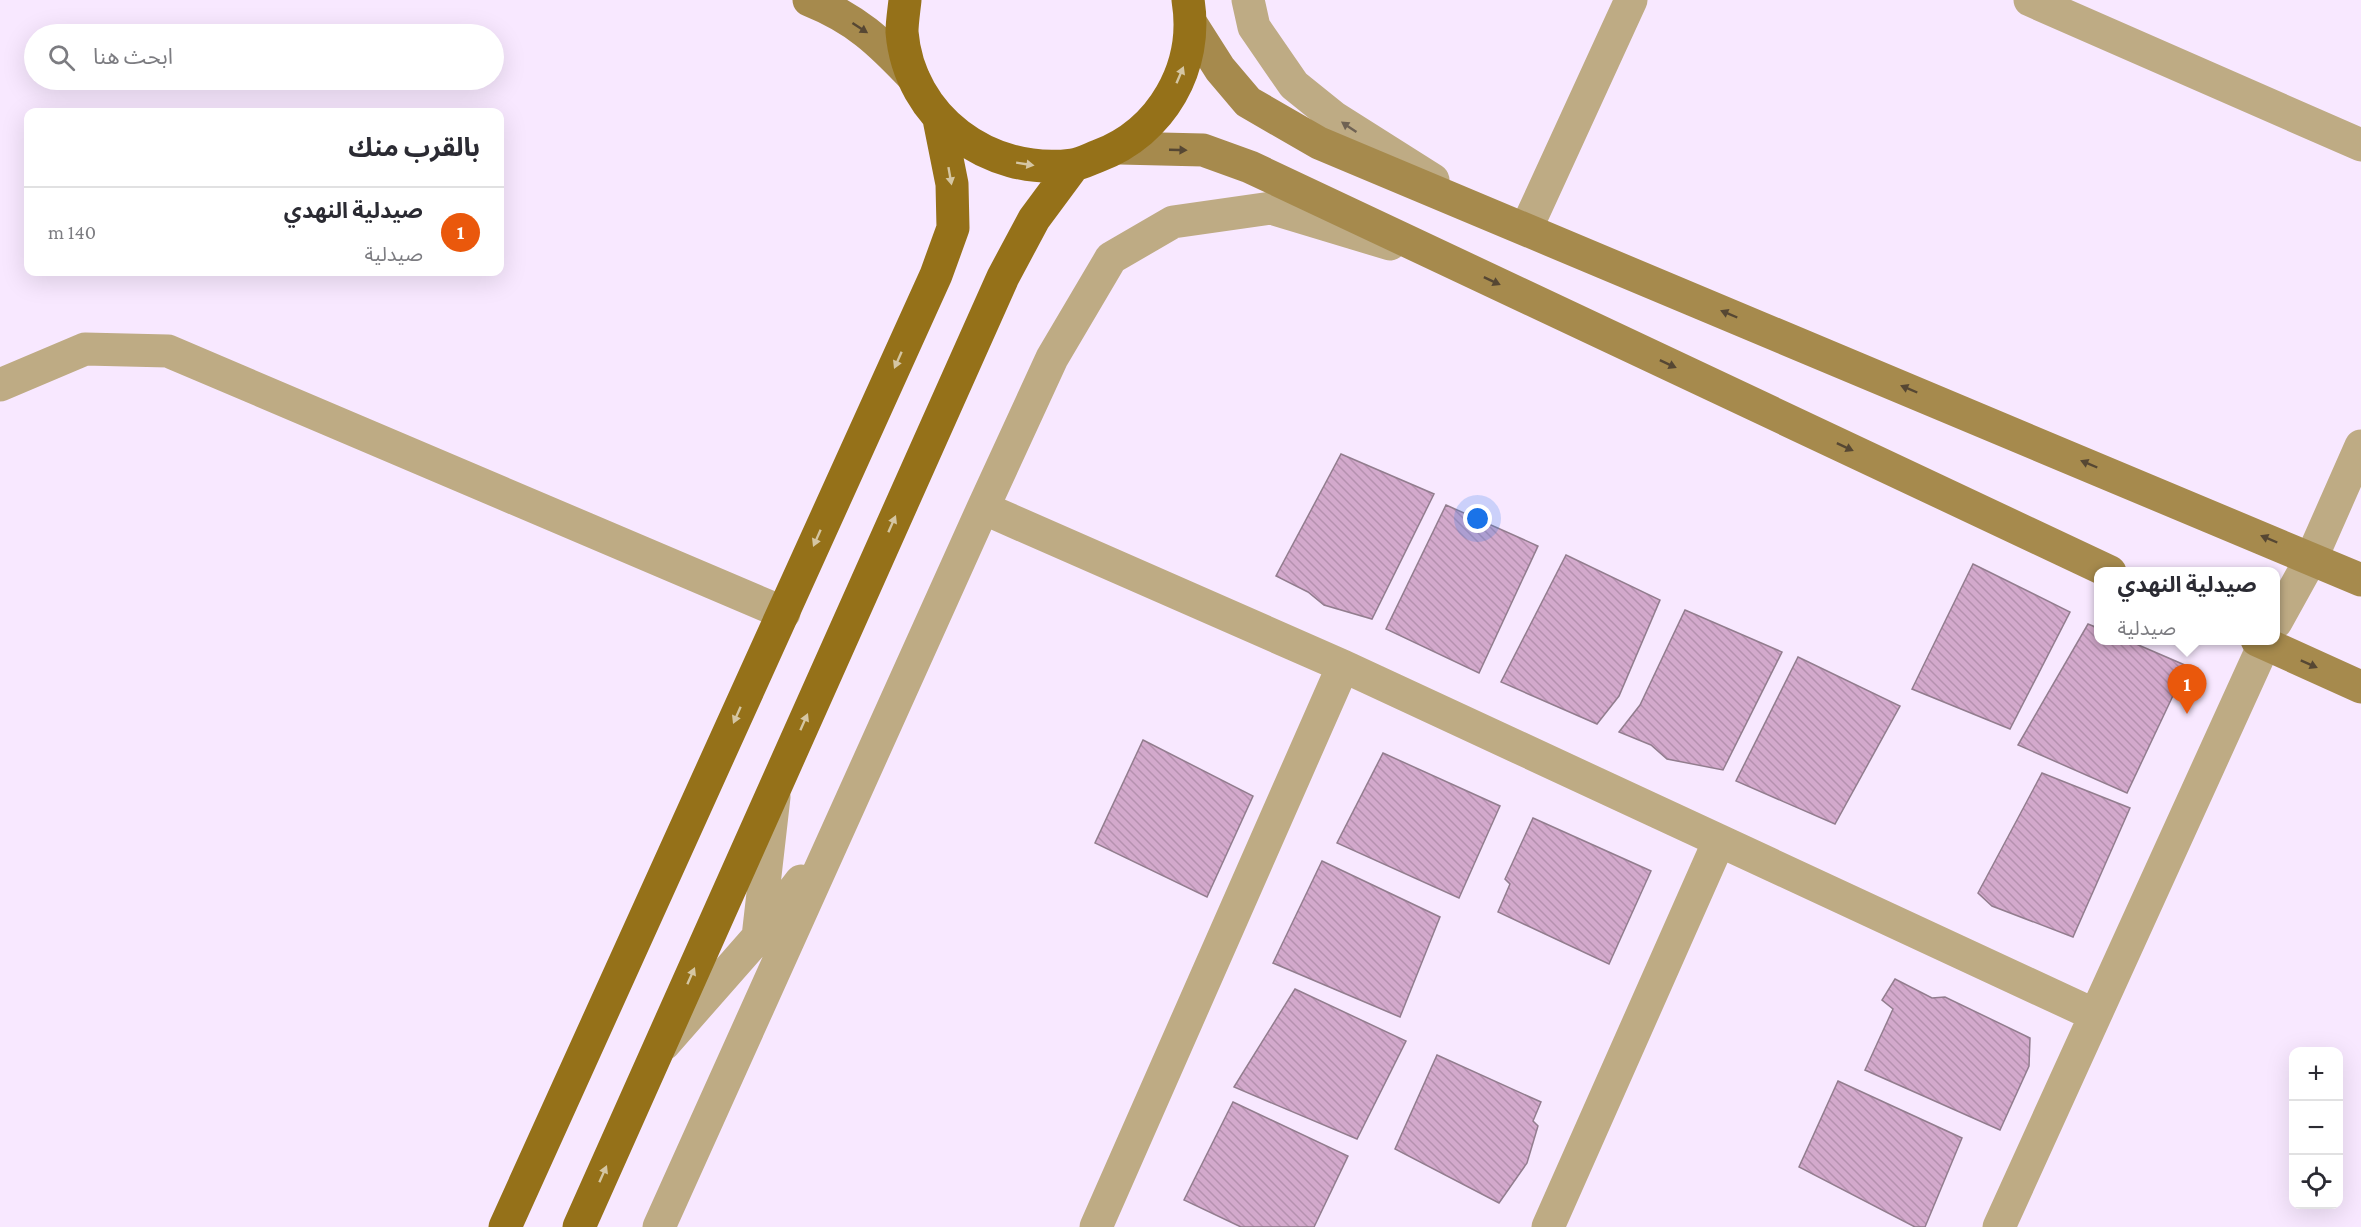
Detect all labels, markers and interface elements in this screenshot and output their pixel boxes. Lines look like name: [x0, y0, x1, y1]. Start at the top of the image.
one-way arrow: [852, 22, 868, 34]
search box: [24, 24, 504, 90]
icon: search: [45, 41, 78, 74]
text: ابحث هنا: [93, 44, 173, 69]
one-way arrow: [1175, 66, 1185, 84]
one-way arrow: [1341, 122, 1357, 133]
text: بالقرب منك: [348, 133, 480, 162]
one-way arrow: [1169, 145, 1188, 154]
one-way arrow: [1015, 160, 1034, 169]
one-way arrow: [946, 167, 955, 186]
text: صيدلية النهدي: [284, 198, 423, 223]
text: 140 m: [48, 221, 96, 243]
text: 1: [457, 221, 464, 243]
text: صيدلية: [364, 243, 423, 265]
one-way arrow: [1483, 277, 1500, 286]
one-way arrow: [1720, 309, 1738, 318]
one-way arrow: [893, 352, 903, 370]
one-way arrow: [1660, 360, 1677, 369]
one-way arrow: [1900, 384, 1918, 393]
one-way arrow: [1836, 442, 1854, 452]
one-way arrow: [2080, 459, 2098, 468]
your location: [1463, 504, 1492, 533]
one-way arrow: [888, 516, 897, 533]
one-way arrow: [813, 529, 822, 546]
one-way arrow: [2260, 534, 2278, 543]
popup: [2094, 567, 2280, 645]
text: صيدلية النهدي: [2117, 572, 2257, 597]
text: صيدلية: [2117, 617, 2176, 639]
one-way arrow: [2300, 659, 2317, 668]
pin: 1: [2168, 664, 2206, 714]
one-way arrow: [732, 707, 742, 725]
one-way arrow: [800, 713, 809, 730]
one-way arrow: [686, 967, 696, 985]
map controls: [2289, 1047, 2343, 1209]
button: +: [2289, 1047, 2343, 1101]
button: −: [2289, 1101, 2343, 1155]
button: locate: [2289, 1155, 2343, 1209]
one-way arrow: [598, 1165, 607, 1182]

